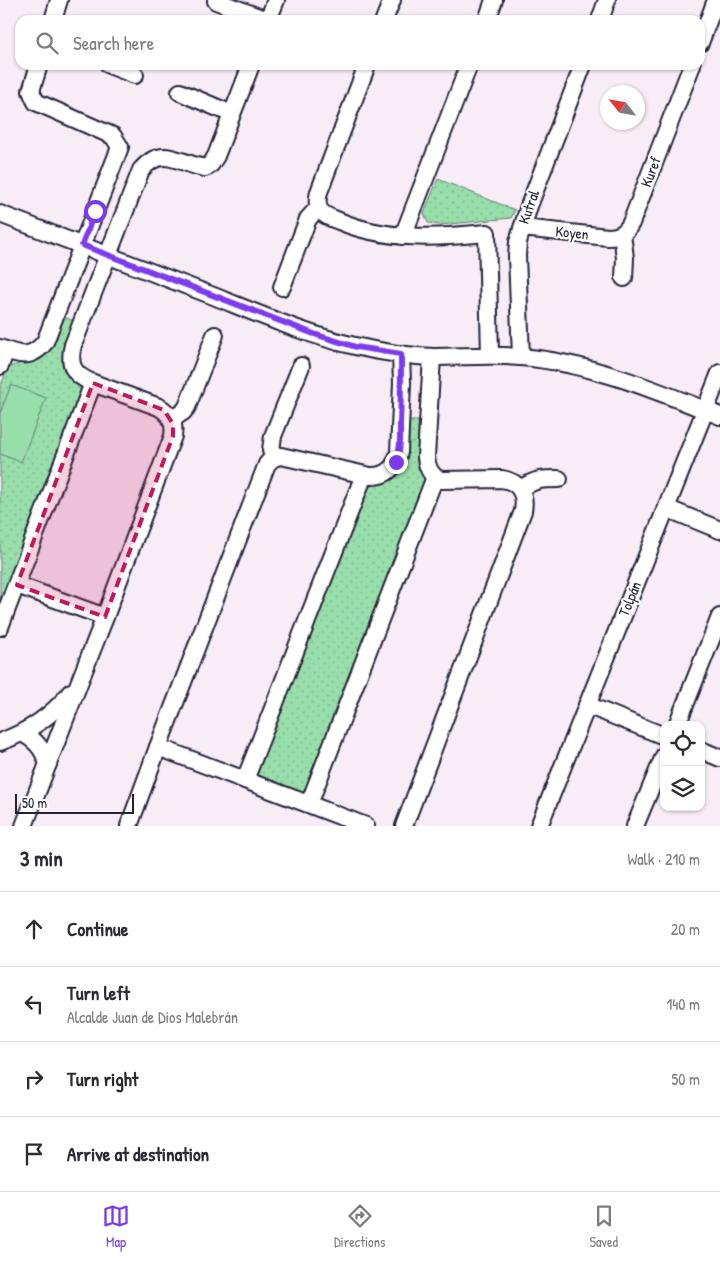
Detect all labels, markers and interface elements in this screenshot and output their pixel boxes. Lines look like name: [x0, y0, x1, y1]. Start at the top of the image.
search box: [15, 15, 705, 70]
icon: search: [33, 29, 61, 57]
text: Search here: [73, 30, 154, 56]
north arrow: [600, 85, 645, 130]
street label: Kuref: [635, 153, 666, 190]
street label: Kutral: [513, 187, 544, 227]
route start: [84, 200, 107, 223]
street label: Koyen: [555, 220, 590, 245]
route end: [385, 451, 408, 474]
street label: Tolpán: [613, 578, 646, 620]
map controls: [660, 721, 705, 811]
button: locate: [660, 721, 705, 766]
button: layers: [660, 766, 705, 811]
scale bar: [15, 791, 134, 814]
text: 50 m: [22, 793, 47, 812]
text: 3 min: [20, 844, 63, 873]
text: Walk · 210 m: [627, 848, 700, 870]
icon: ahead: [20, 915, 48, 943]
text: Continue: [67, 916, 128, 942]
text: 20 m: [671, 918, 700, 940]
text: Turn left: [67, 980, 130, 1006]
icon: left: [20, 990, 48, 1018]
text: 140 m: [666, 993, 700, 1015]
text: Alcalde Juan de Dios Malebrán: [67, 1006, 238, 1028]
icon: right: [20, 1065, 48, 1093]
text: Turn right: [67, 1066, 138, 1092]
text: 50 m: [672, 1068, 700, 1090]
icon: arrive: [20, 1140, 48, 1168]
text: Arrive at destination: [67, 1141, 209, 1167]
tab: Map: [102, 1202, 130, 1251]
tab: Directions: [334, 1202, 385, 1251]
tab: Saved: [589, 1202, 618, 1251]

